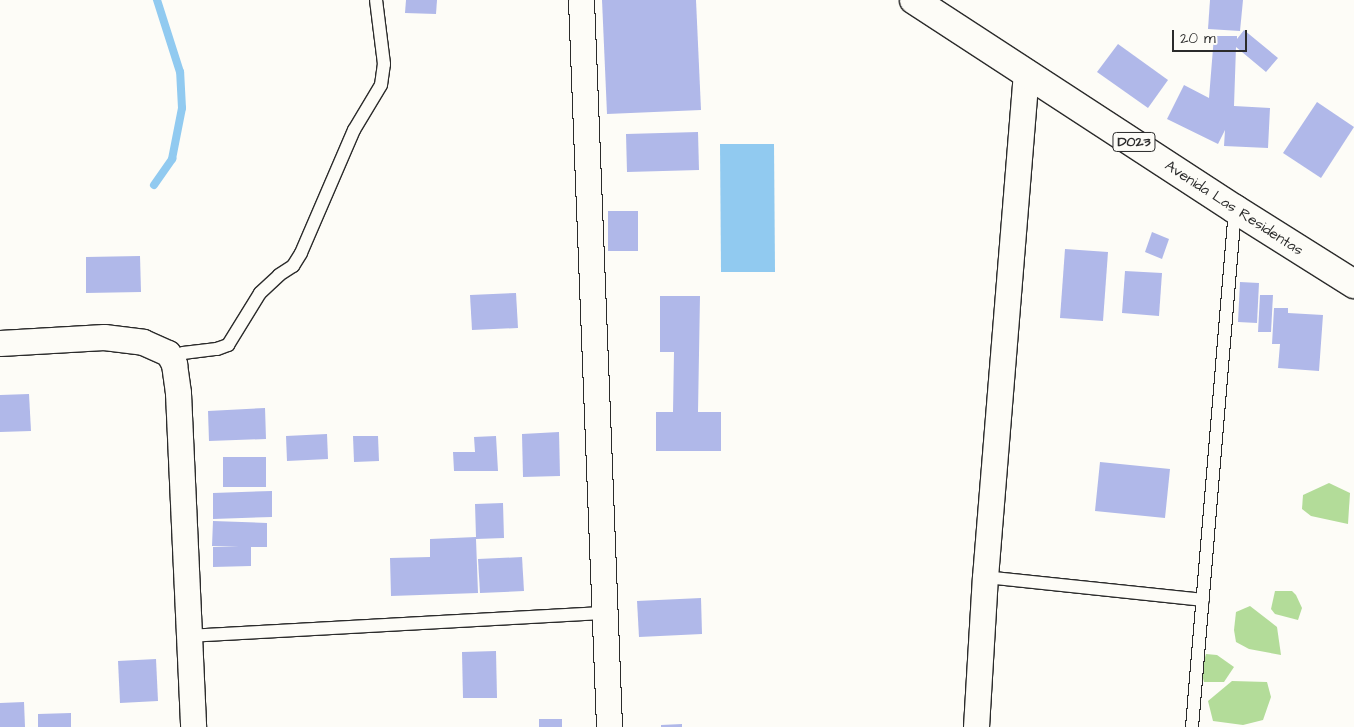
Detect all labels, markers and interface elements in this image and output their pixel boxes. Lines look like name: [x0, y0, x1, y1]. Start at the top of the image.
scale bar: [1174, 20, 1249, 52]
text: 20 m: [1180, 28, 1216, 49]
road number: D023: [1112, 130, 1156, 154]
street label: Avenida Las Residentas: [1161, 157, 1307, 259]

